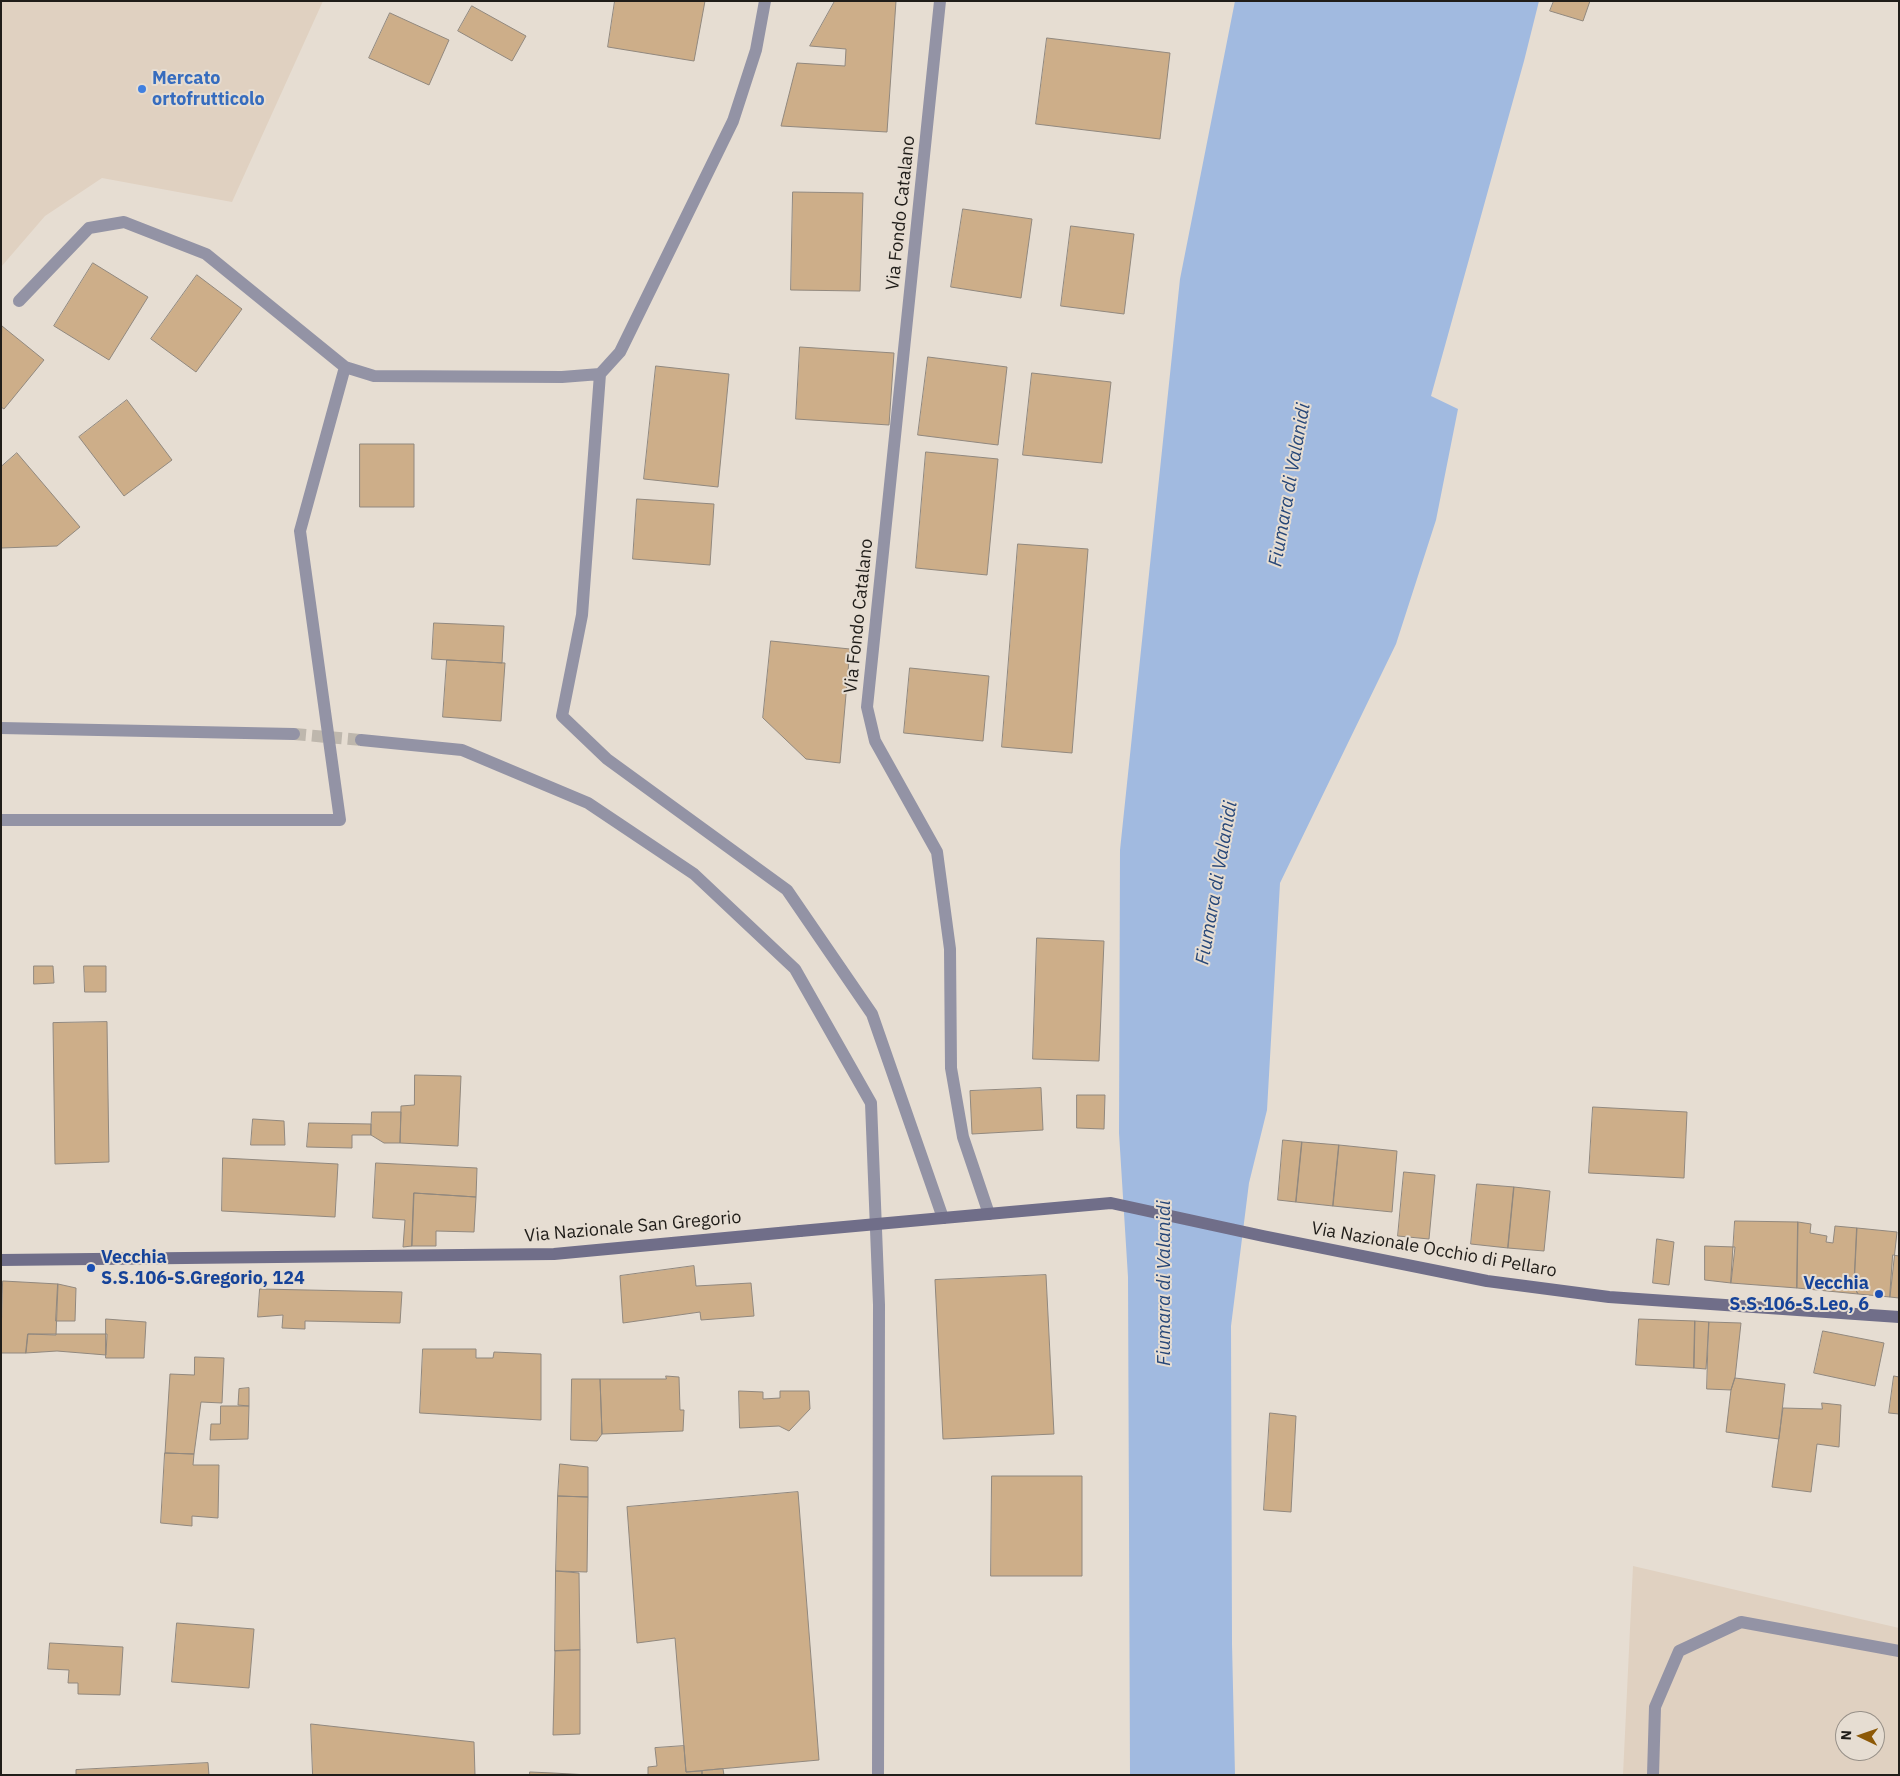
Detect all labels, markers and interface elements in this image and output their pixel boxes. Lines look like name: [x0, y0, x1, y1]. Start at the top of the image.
place label: Mercato ortofrutticolo: [152, 68, 265, 110]
marker: Mercato ortofrutticolo: [136, 83, 148, 95]
street label: Via Fondo Catalano: [882, 135, 920, 291]
water label: Fiumara di Valanidi: [1264, 401, 1316, 569]
street label: Via Fondo Catalano: [840, 538, 878, 694]
water label: Fiumara di Valanidi: [1191, 799, 1243, 967]
water label: Fiumara di Valanidi: [1154, 1200, 1176, 1366]
street label: Via Nazionale San Gregorio: [524, 1207, 742, 1247]
street label: Via Nazionale Occhio di Pellaro: [1310, 1218, 1558, 1282]
place label: Vecchia S.S.106-S.Gregorio, 124: [101, 1247, 305, 1290]
marker: Vecchia S.S.106-S.Gregorio, 124: [85, 1262, 97, 1274]
place label: Vecchia S.S.106-S.Leo, 6: [1729, 1273, 1869, 1316]
marker: Vecchia S.S.106-S.Leo, 6: [1873, 1288, 1885, 1300]
north arrow: [1835, 1711, 1885, 1761]
text: N: [1837, 1730, 1855, 1741]

